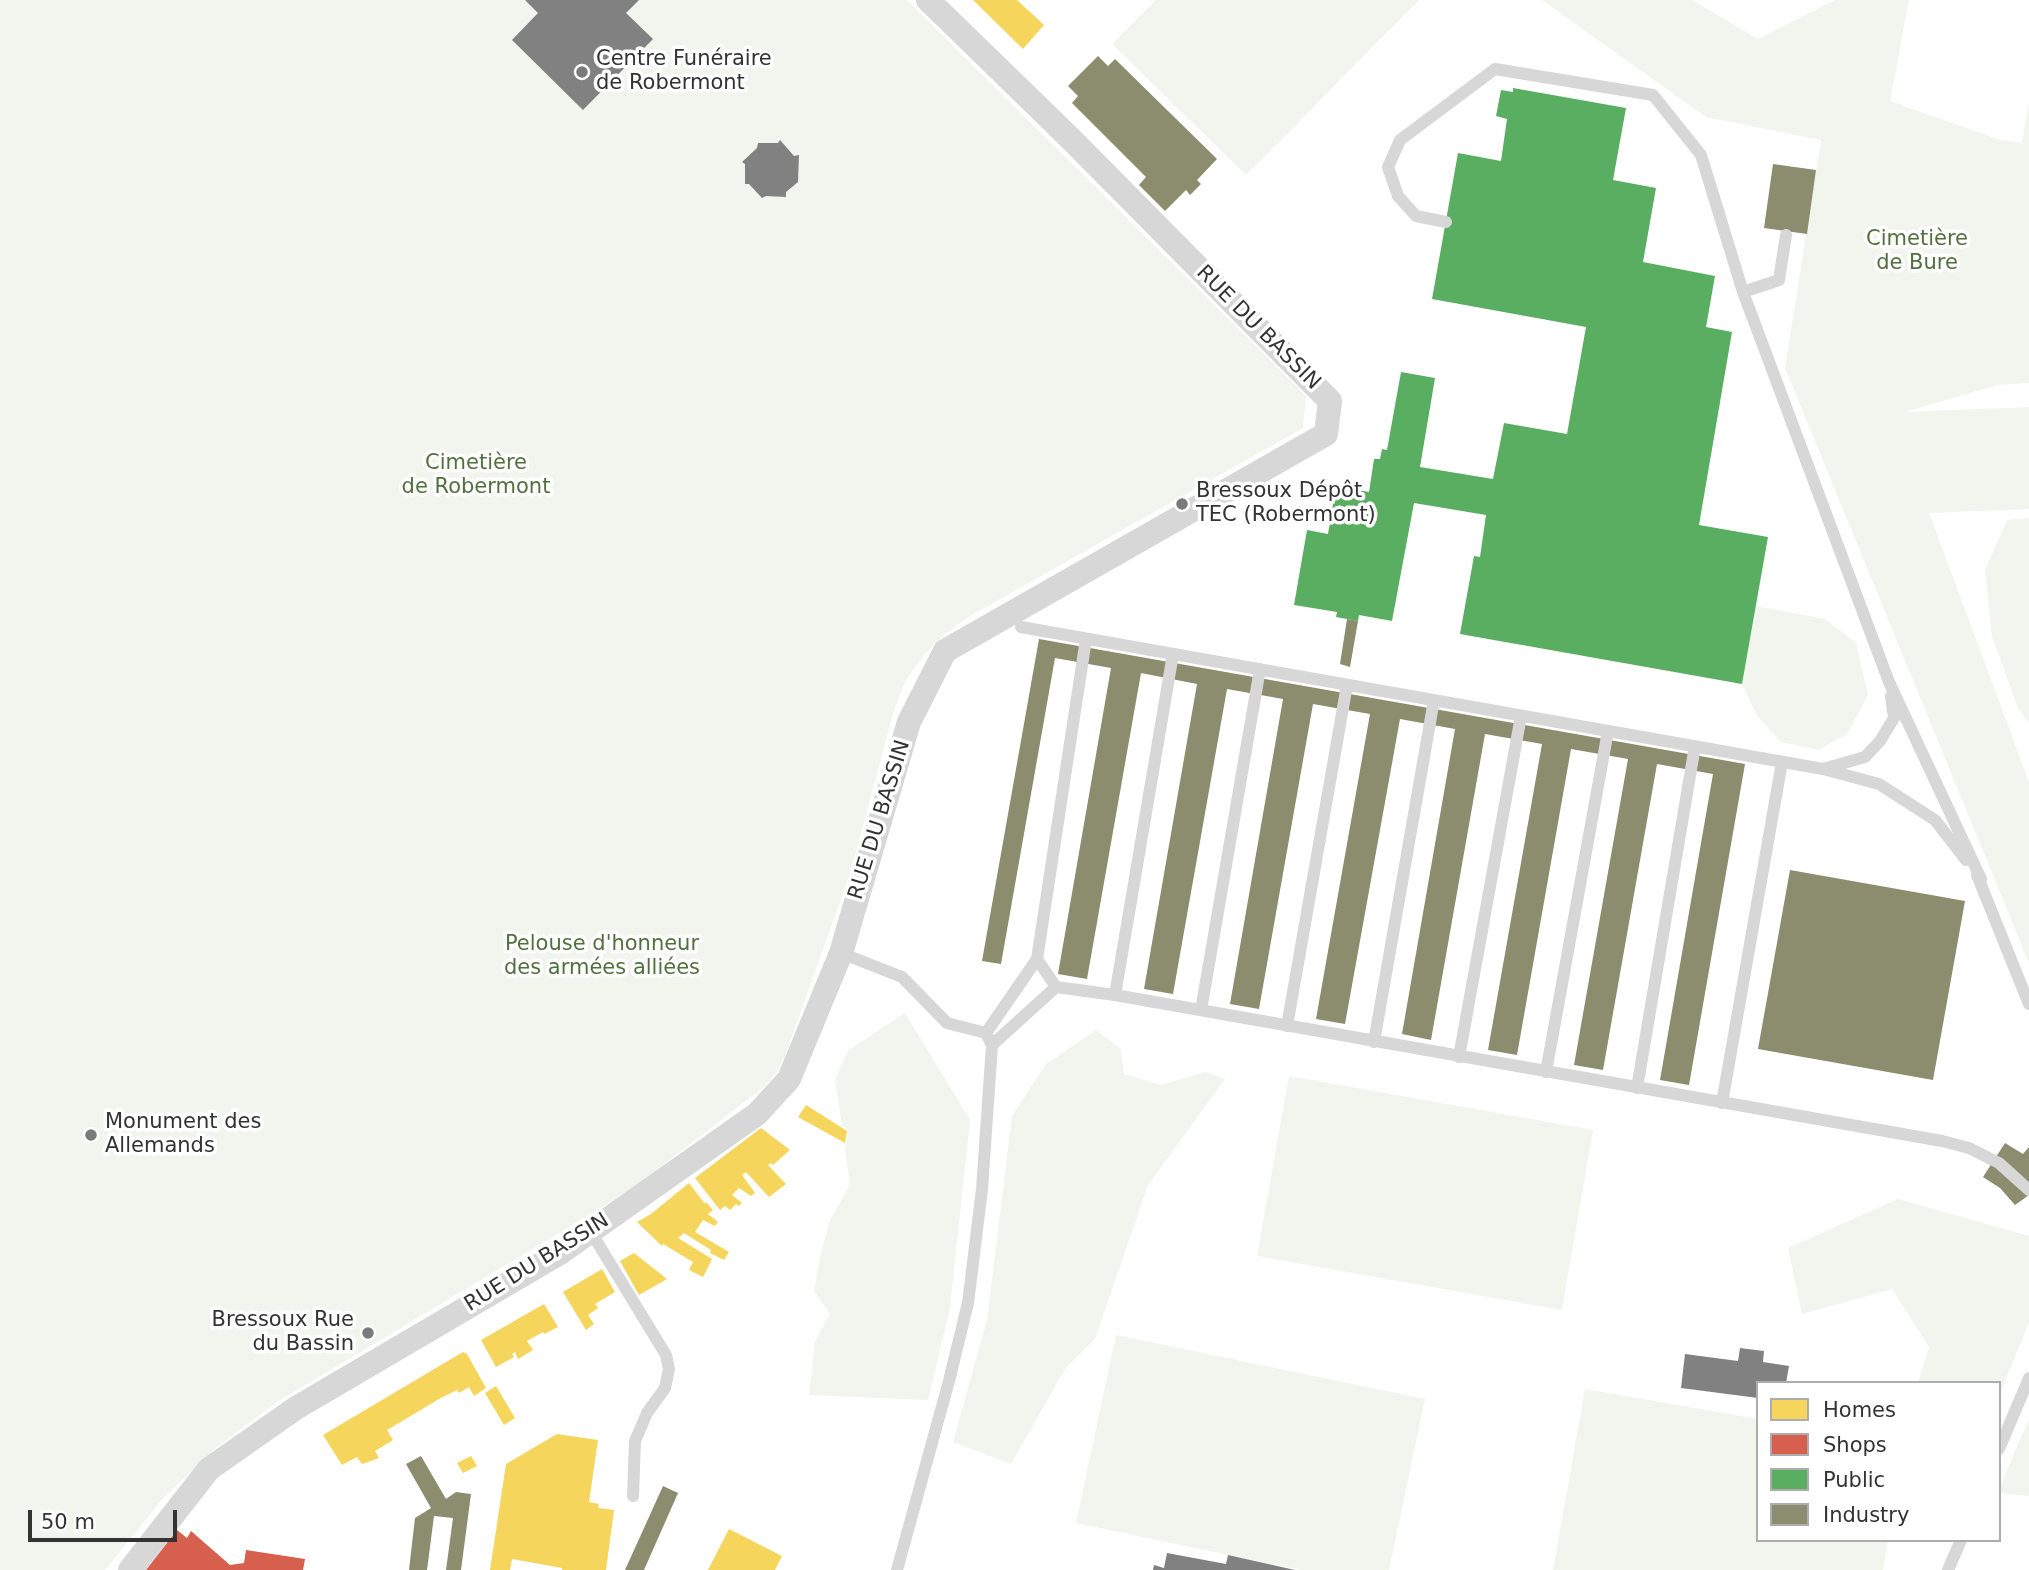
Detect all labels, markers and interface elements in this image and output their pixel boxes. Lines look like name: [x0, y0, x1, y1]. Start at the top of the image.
place label: Centre Funéraire de Robermont: [596, 47, 772, 97]
marker: Centre Funéraire de Robermont: [574, 64, 590, 80]
park label: Cimetière de Bure: [1866, 227, 1968, 277]
street label: RUE DU BASSIN: [1191, 261, 1325, 395]
park label: Cimetière de Robermont: [402, 451, 550, 501]
place label: Bressoux Dépôt TEC (Robermont): [1196, 479, 1376, 529]
marker: Bressoux Dépôt TEC (Robermont): [1174, 496, 1190, 512]
street label: RUE DU BASSIN: [844, 737, 916, 903]
park label: Pelouse d'honneur des armées alliées: [504, 932, 700, 982]
place label: Monument des Allemands: [105, 1110, 261, 1160]
marker: Monument des Allemands: [83, 1127, 99, 1143]
street label: RUE DU BASSIN: [460, 1208, 614, 1318]
place label: Bressoux Rue du Bassin: [211, 1308, 354, 1358]
marker: Bressoux Rue du Bassin: [360, 1325, 376, 1341]
legend: [1756, 1381, 2001, 1542]
text: Homes: [1823, 1398, 1896, 1422]
text: Shops: [1823, 1433, 1887, 1457]
text: Public: [1823, 1468, 1885, 1492]
scale bar: [32, 1496, 180, 1540]
text: Industry: [1823, 1503, 1909, 1527]
text: 50 m: [41, 1510, 95, 1534]

